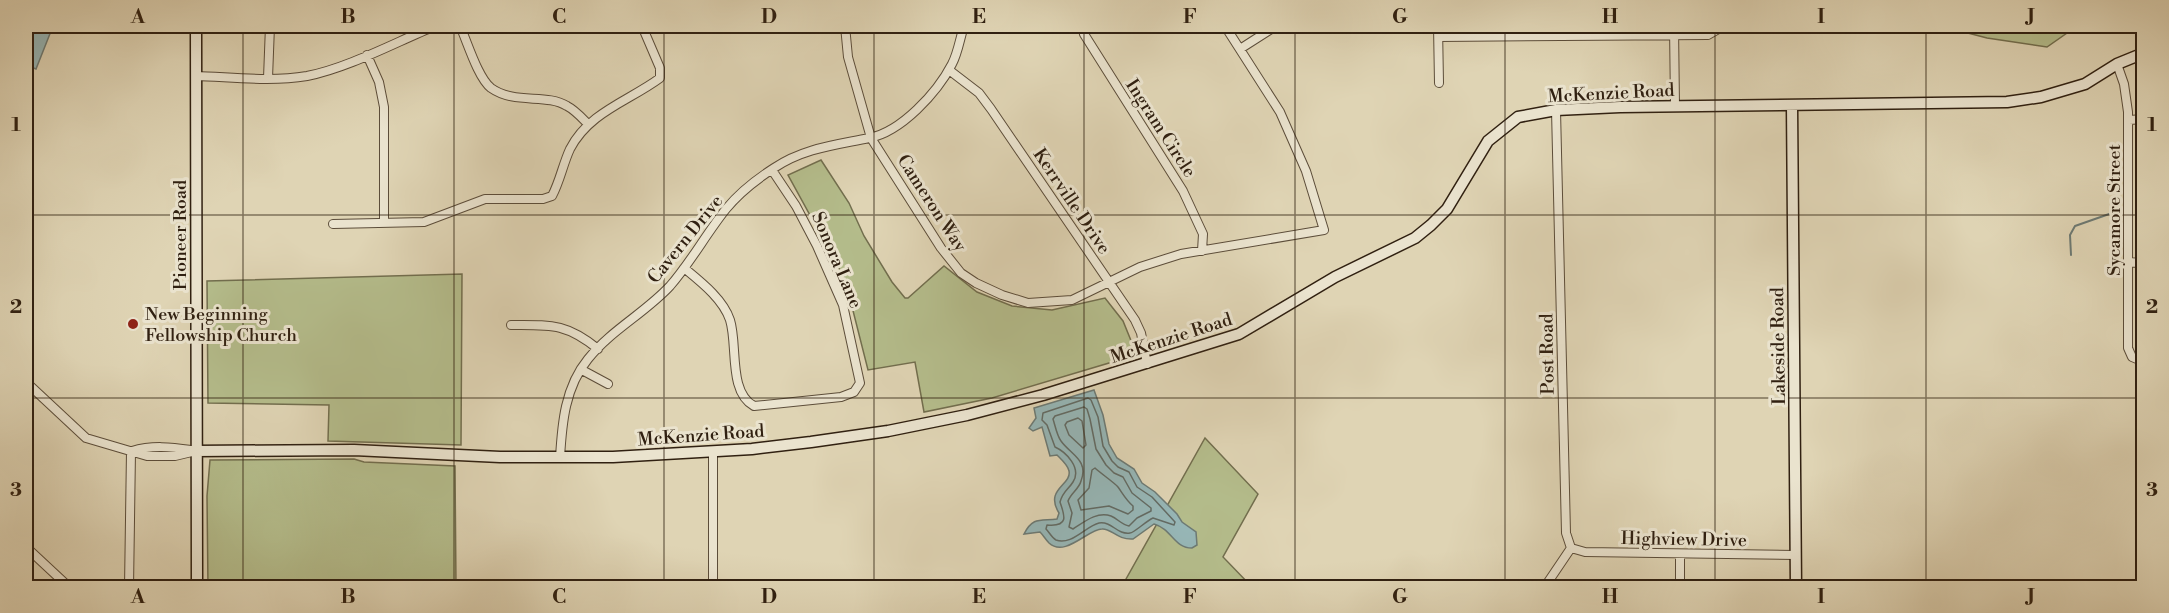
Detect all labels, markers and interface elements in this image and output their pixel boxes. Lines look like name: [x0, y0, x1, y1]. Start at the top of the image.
text: A: [130, 5, 146, 30]
text: B: [340, 5, 356, 30]
text: C: [552, 5, 566, 30]
text: D: [761, 5, 777, 30]
text: E: [972, 5, 986, 30]
text: F: [1183, 5, 1197, 30]
text: G: [1392, 5, 1408, 30]
text: H: [1602, 5, 1619, 30]
text: I: [1817, 5, 1825, 30]
text: J: [2024, 5, 2035, 30]
street label: Ingram Circle: [1120, 75, 1201, 182]
street label: McKenzie Road: [1547, 79, 1676, 108]
text: 1: [11, 113, 21, 138]
text: 1: [2147, 113, 2157, 138]
street label: Sycamore Street: [2103, 143, 2126, 276]
street label: Kerrville Drive: [1028, 144, 1116, 259]
street label: Cameron Way: [892, 150, 972, 256]
street label: Pioneer Road: [169, 179, 192, 290]
street label: Cavern Drive: [643, 190, 728, 288]
street label: Sonora Lane: [806, 208, 867, 312]
street label: Lakeside Road: [1766, 286, 1791, 405]
text: 2: [10, 295, 22, 320]
text: 2: [2146, 295, 2158, 320]
place label: New Beginning Fellowship Church: [145, 303, 297, 347]
street label: McKenzie Road: [1107, 308, 1236, 369]
street label: Post Road: [1535, 312, 1560, 395]
marker: New Beginning Fellowship Church: [126, 317, 140, 331]
street label: McKenzie Road: [637, 420, 766, 451]
text: 3: [10, 478, 22, 503]
text: 3: [2146, 478, 2158, 503]
street label: Highview Drive: [1621, 527, 1747, 552]
text: A: [130, 585, 146, 610]
text: B: [340, 585, 356, 610]
text: C: [552, 585, 566, 610]
text: D: [761, 585, 777, 610]
text: E: [972, 585, 986, 610]
text: F: [1183, 585, 1197, 610]
text: G: [1392, 585, 1408, 610]
text: H: [1602, 585, 1619, 610]
text: I: [1817, 585, 1825, 610]
text: J: [2024, 585, 2035, 610]

